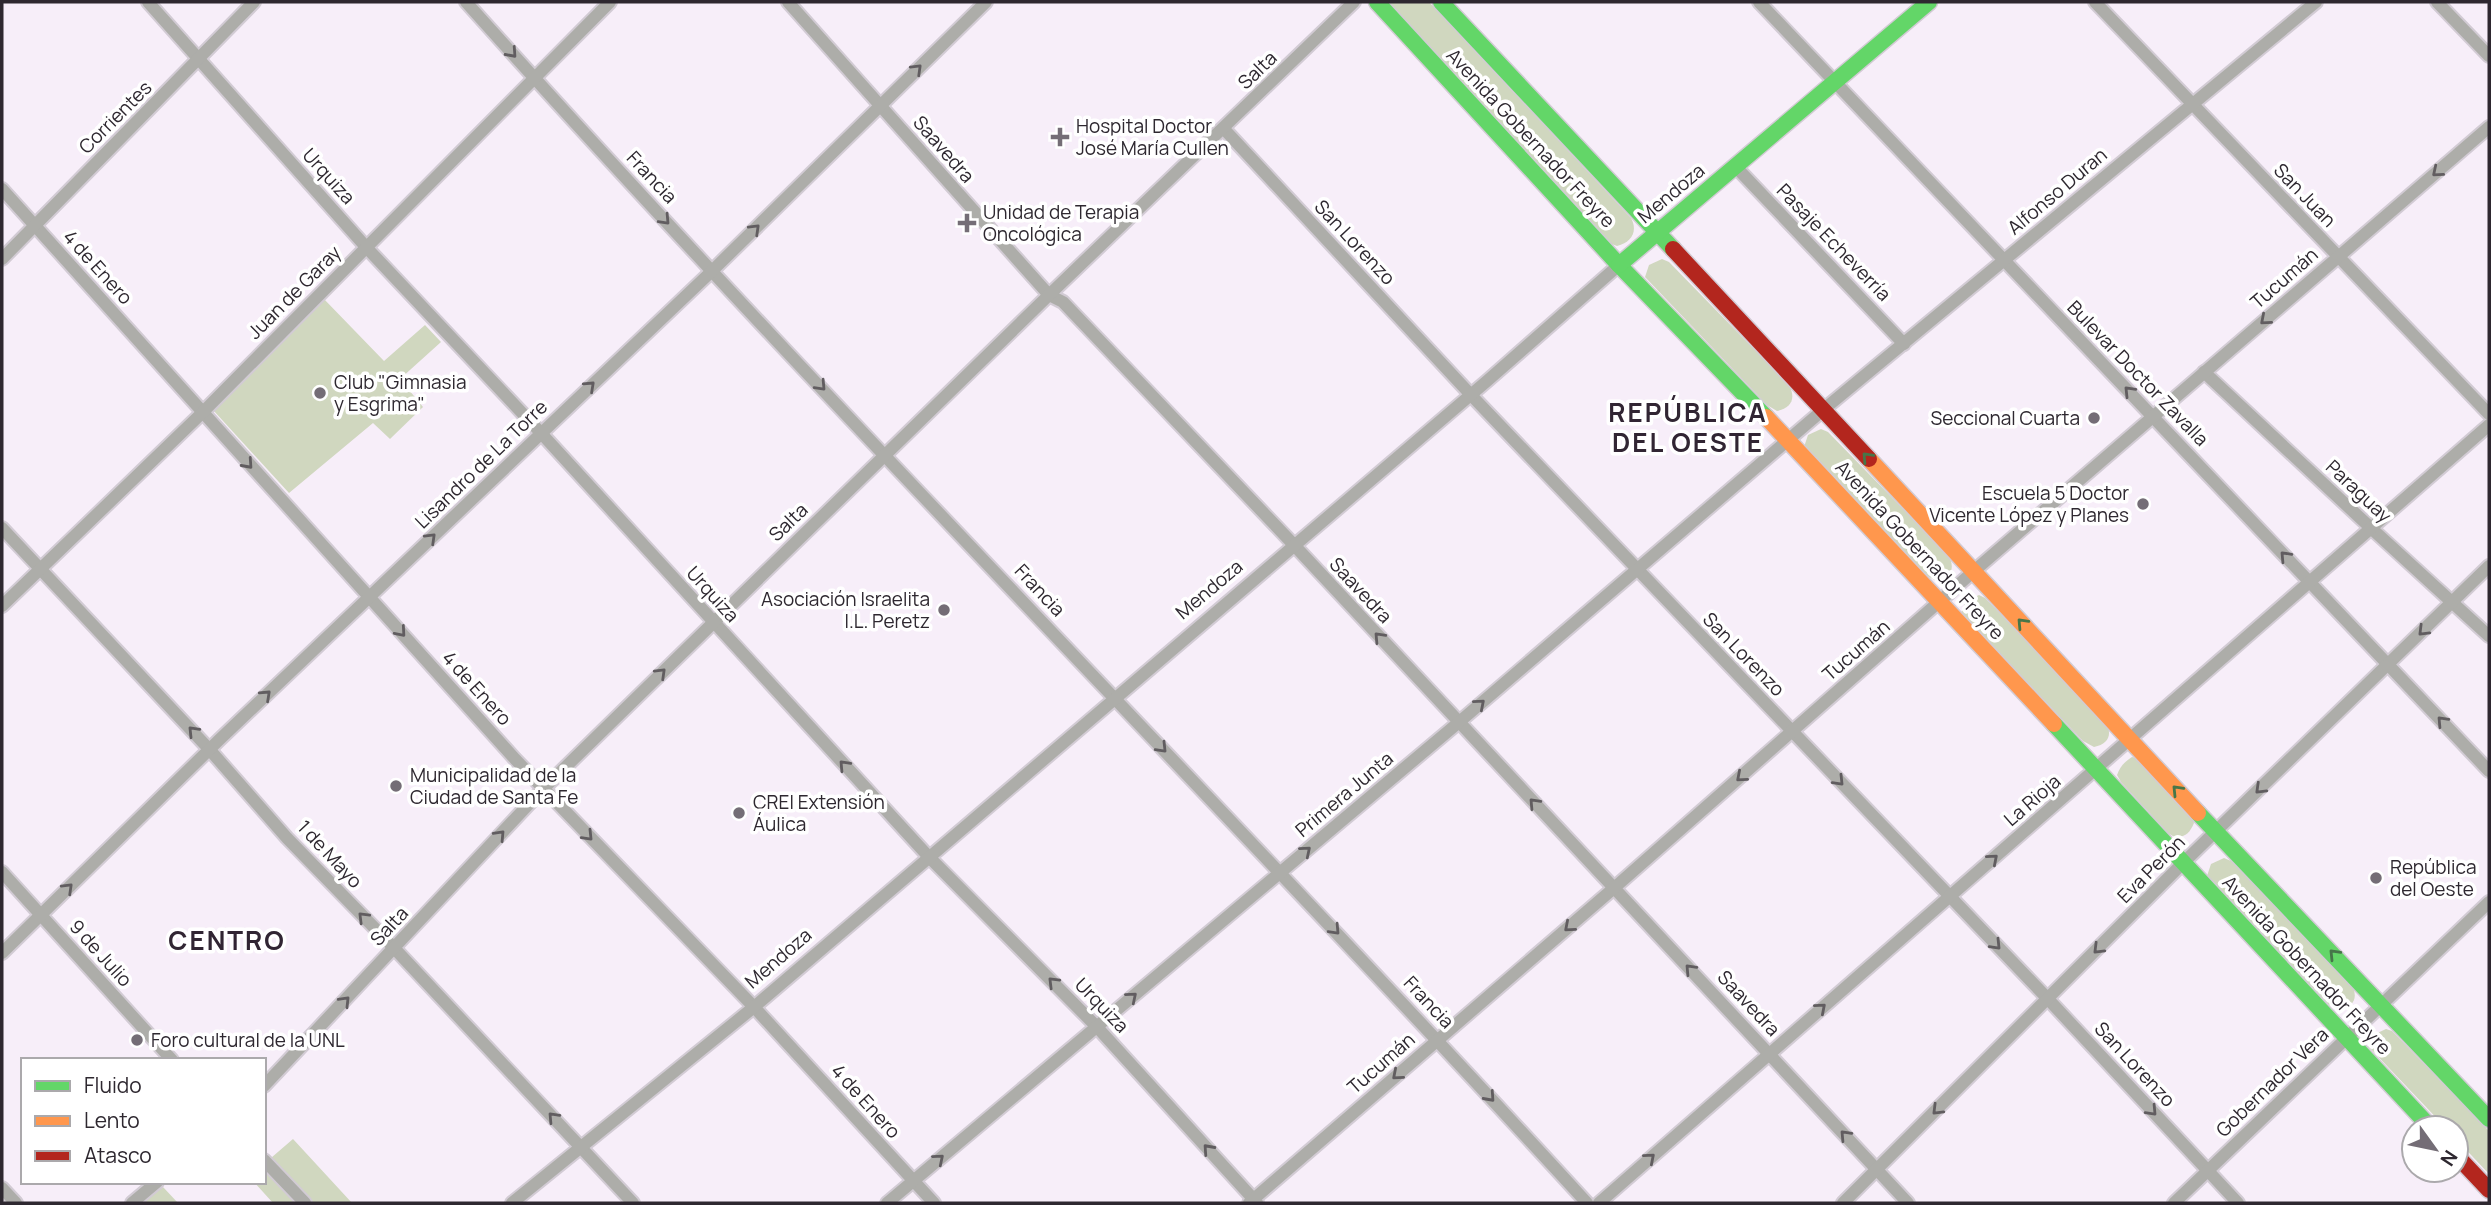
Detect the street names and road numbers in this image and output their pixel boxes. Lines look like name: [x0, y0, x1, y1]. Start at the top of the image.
street label: Avenida Gobernador Freyre: [1441, 43, 1621, 233]
street label: Salta: [1232, 45, 1282, 95]
street label: Corrientes: [73, 75, 157, 159]
street label: Saavedra: [908, 110, 980, 188]
street label: Urquiza: [297, 142, 361, 210]
street label: Alfonso Duran: [2002, 142, 2112, 240]
street label: Francia: [621, 145, 683, 209]
street label: Mendoza: [1632, 157, 1710, 229]
street label: San Juan: [2268, 157, 2342, 233]
street label: Pasaje Echeverría: [1771, 178, 1897, 306]
street label: San Lorenzo: [1309, 194, 1401, 290]
street label: 4 de Enero: [57, 224, 139, 310]
street label: Juan de Garay: [242, 240, 346, 344]
street label: Tucumán: [2245, 241, 2323, 315]
street label: Bulevar Doctor Zavalla: [2062, 295, 2214, 451]
street label: Lisandro de La Torre: [409, 394, 553, 534]
street label: Paraguay: [2320, 454, 2398, 528]
street label: Avenida Gobernador Freyre: [1830, 455, 2010, 645]
street label: Salta: [763, 497, 813, 547]
street label: Saavedra: [1324, 551, 1398, 629]
street label: Mendoza: [1170, 553, 1248, 625]
street label: Francia: [1009, 558, 1071, 622]
street label: Urquiza: [681, 560, 745, 628]
street label: San Lorenzo: [1697, 606, 1791, 702]
street label: Tucumán: [1817, 613, 1895, 687]
street label: 4 de Enero: [436, 645, 518, 731]
street label: Primera Junta: [1290, 745, 1398, 843]
street label: La Rioja: [1998, 768, 2066, 832]
street label: 1 de Mayo: [292, 814, 368, 894]
street label: Eva Perón: [2111, 829, 2191, 909]
street label: Avenida Gobernador Freyre: [2217, 870, 2397, 1060]
street label: Salta: [364, 901, 414, 951]
street label: 9 de Julio: [64, 914, 138, 992]
street label: Mendoza: [739, 922, 817, 994]
street label: Saavedra: [1712, 964, 1786, 1042]
street label: Francia: [1398, 970, 1460, 1034]
street label: Urquiza: [1069, 972, 1135, 1038]
street label: San Lorenzo: [2089, 1016, 2181, 1112]
street label: Gobernador Vera: [2210, 1021, 2334, 1143]
street label: Tucumán: [1342, 1026, 1420, 1100]
street label: 4 de Enero: [825, 1058, 907, 1144]

